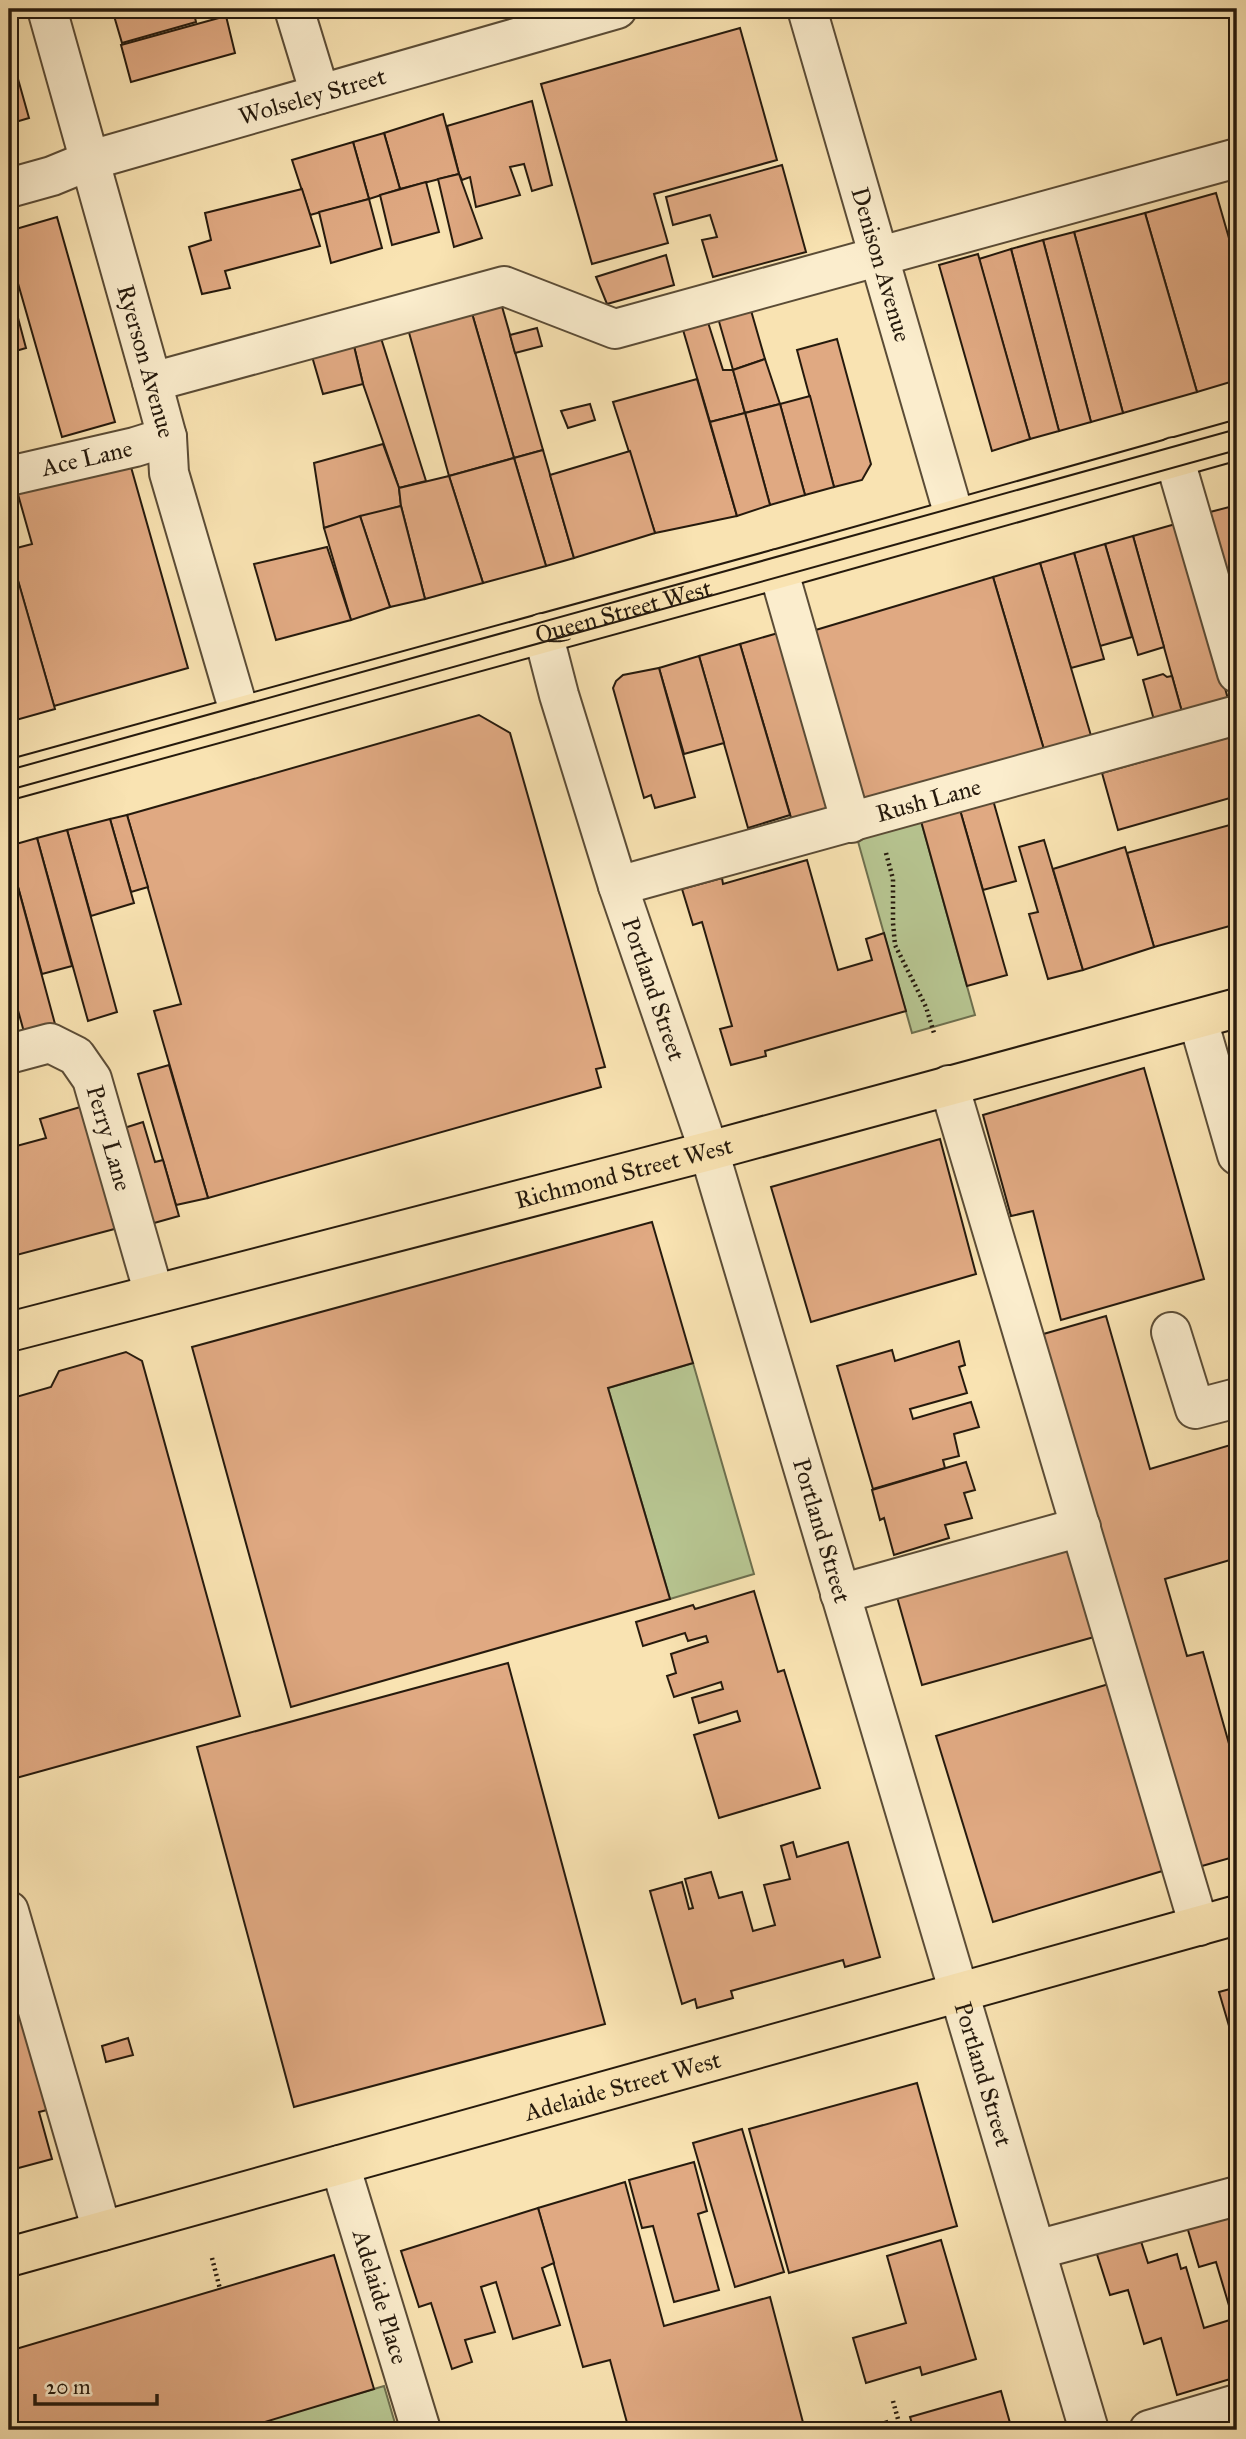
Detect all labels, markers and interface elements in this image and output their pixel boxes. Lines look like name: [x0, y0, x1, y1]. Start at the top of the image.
street label: Wolseley Street: [235, 61, 390, 132]
street label: Denison Avenue: [844, 184, 918, 345]
street label: Ryerson Avenue: [110, 281, 182, 441]
street label: Ace Lane: [38, 433, 135, 483]
street label: Queen Street West: [532, 573, 715, 650]
street label: Rush Lane: [873, 771, 984, 829]
street label: Portland Street: [615, 914, 692, 1065]
street label: Perry Lane: [80, 1082, 138, 1194]
street label: Richmond Street West: [512, 1130, 736, 1216]
street label: Portland Street: [786, 1455, 858, 1607]
street label: Portland Street: [948, 1998, 1019, 2150]
street label: Adelaide Street West: [520, 2044, 725, 2128]
street label: Adelaide Place: [345, 2225, 415, 2368]
scale bar: [35, 2362, 158, 2406]
text: 20 m: [46, 2374, 91, 2400]

